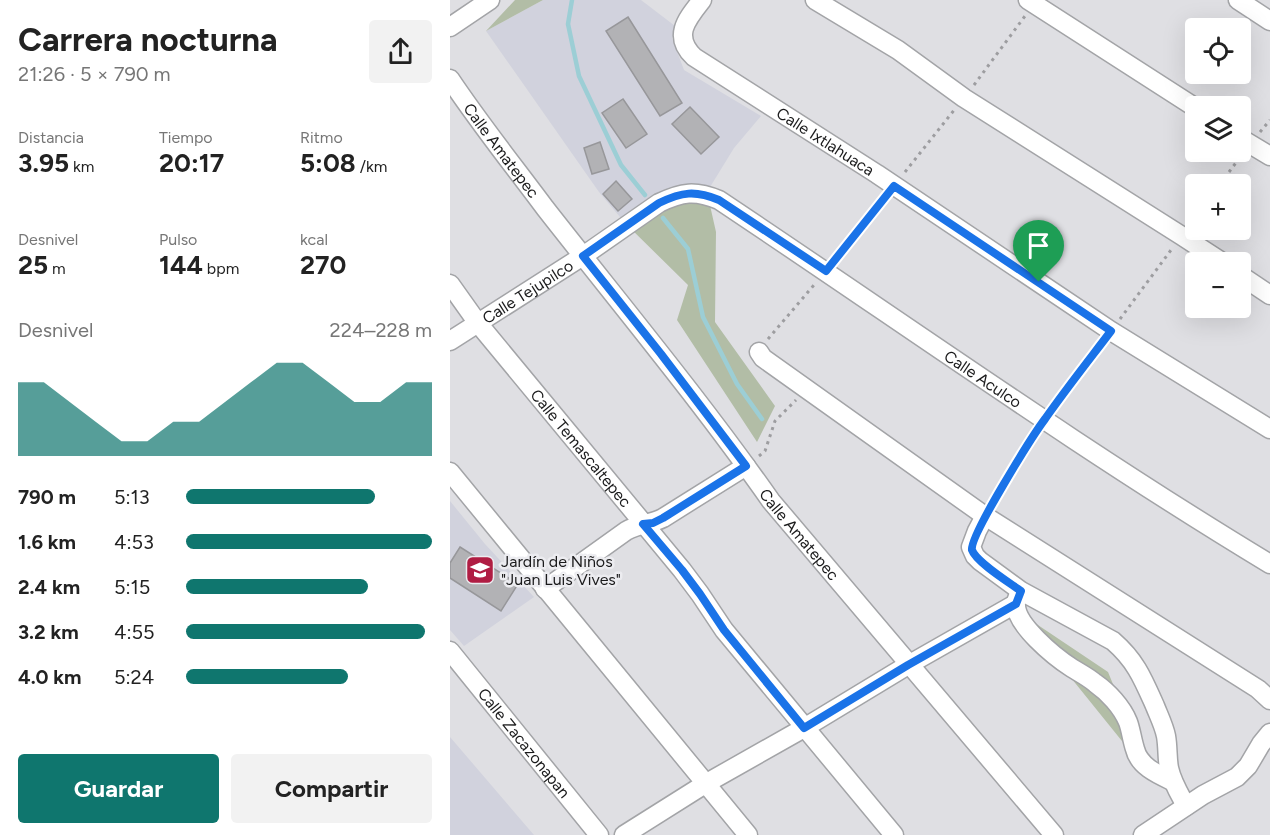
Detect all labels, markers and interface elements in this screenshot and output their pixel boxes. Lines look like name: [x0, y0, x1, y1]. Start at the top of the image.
map controls: [1185, 18, 1251, 318]
button: locate: [1185, 18, 1251, 84]
text: Carrera nocturna: [18, 20, 278, 59]
button: share: [369, 20, 432, 83]
text: 21:26 · 5 × 790 m: [18, 62, 171, 86]
button: layers: [1185, 96, 1251, 162]
street label: Calle Amatepec: [460, 99, 544, 202]
street label: Calle Ixtlahuaca: [773, 103, 878, 179]
text: Distancia: [18, 128, 84, 147]
text: Tiempo: [159, 128, 213, 147]
text: Ritmo: [300, 128, 343, 147]
text: 3.95: [18, 147, 69, 179]
text: 20:17: [159, 147, 224, 179]
text: 5:08: [300, 147, 356, 179]
text: km: [69, 157, 94, 176]
text: /km: [356, 157, 387, 176]
button: +: [1185, 174, 1251, 240]
pin: [1013, 220, 1064, 282]
icon: arrive: [1022, 229, 1055, 262]
text: Desnivel: [18, 230, 78, 249]
text: Pulso: [159, 230, 197, 249]
text: kcal: [300, 230, 328, 249]
text: 25: [18, 249, 48, 281]
text: 144: [159, 249, 203, 281]
text: 270: [300, 249, 346, 281]
button: −: [1185, 252, 1251, 318]
street label: Calle Tejupilco: [479, 255, 576, 327]
text: m: [48, 259, 66, 278]
text: bpm: [203, 259, 239, 278]
text: Desnivel: [18, 318, 93, 342]
text: 224–228 m: [330, 318, 432, 342]
street label: Calle Aculco: [941, 346, 1025, 412]
street label: Calle Temascaltepec: [527, 385, 636, 511]
text: 790 m: [18, 485, 76, 509]
text: 5:13: [114, 485, 150, 509]
street label: Calle Amatepec: [756, 485, 843, 584]
text: 1.6 km: [18, 530, 76, 554]
text: 4:53: [114, 530, 154, 554]
place label: Jardín de Niños "Juan Luis Vives": [501, 552, 621, 589]
school or university icon: Jardín de Niños "Juan Luis Vives": [464, 554, 496, 586]
text: 2.4 km: [18, 575, 80, 599]
text: 5:15: [114, 575, 150, 599]
text: 3.2 km: [18, 620, 79, 644]
text: 4:55: [114, 620, 154, 644]
text: 4.0 km: [18, 665, 82, 689]
text: 5:24: [114, 665, 154, 689]
street label: Calle Zacazonapan: [474, 684, 574, 801]
button: Guardar: [18, 754, 219, 823]
button: Compartir: [231, 754, 432, 823]

